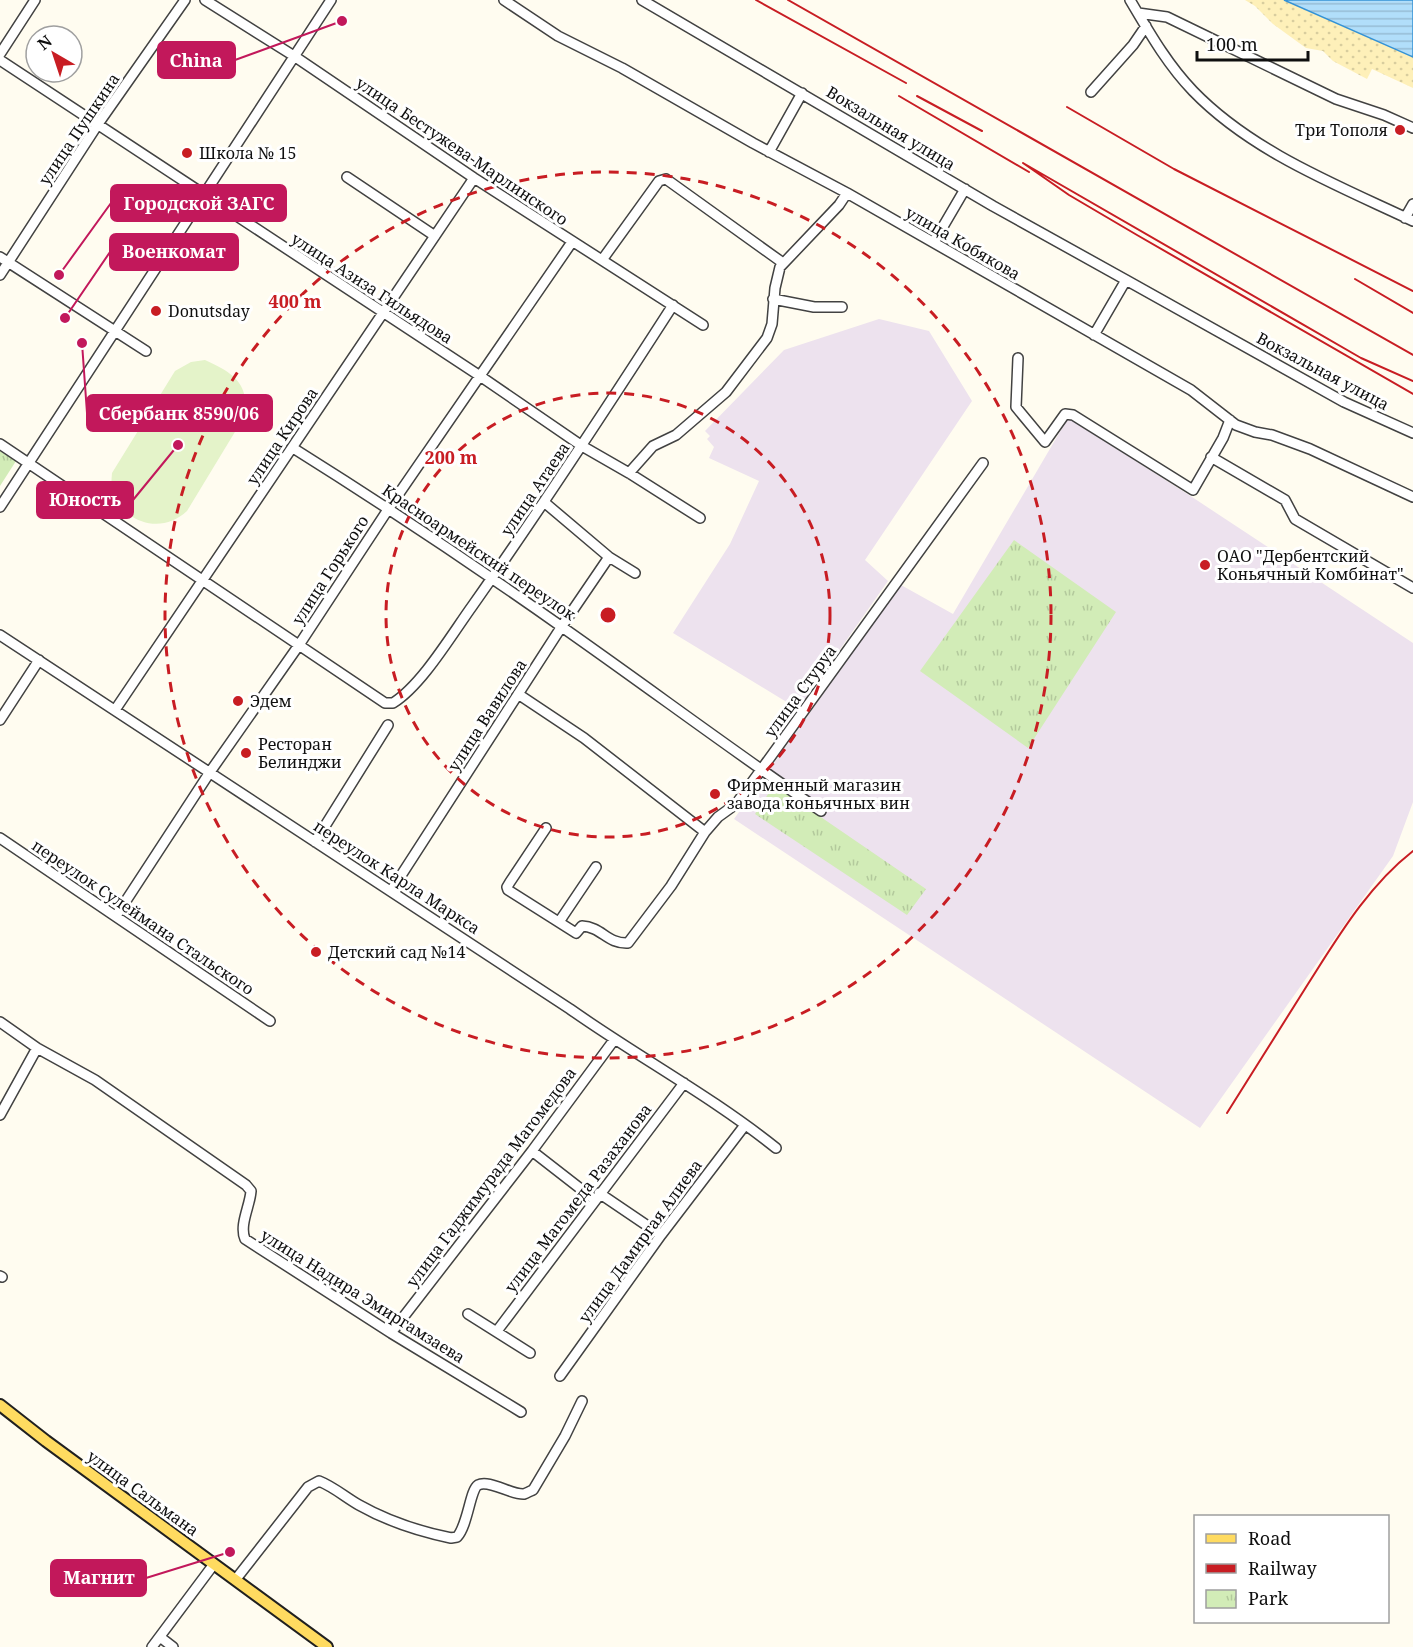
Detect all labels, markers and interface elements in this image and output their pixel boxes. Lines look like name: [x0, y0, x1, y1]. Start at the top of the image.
north arrow: [24, 24, 84, 84]
scale bar: [1197, 24, 1308, 62]
text: N: [33, 30, 57, 55]
text: 100 m: [1206, 32, 1258, 56]
callout: China: [158, 42, 235, 78]
text: China: [169, 48, 223, 72]
street label: улица Пушкина: [33, 69, 125, 189]
street label: улица Бестужева-Марлинского: [352, 72, 572, 230]
street label: Вокзальная улица: [822, 81, 960, 175]
place label: Три Тополя: [1295, 119, 1388, 141]
marker: Три Тополя: [1393, 123, 1407, 137]
place label: Школа № 15: [199, 142, 296, 164]
marker: Школа № 15: [180, 146, 194, 160]
callout: Городской ЗАГС: [111, 185, 286, 221]
text: Городской ЗАГС: [123, 191, 275, 215]
street label: улица Кобякова: [902, 201, 1024, 285]
street label: улица Азиза Гильядова: [287, 227, 457, 349]
callout: Военкомат: [110, 234, 238, 270]
text: Военкомат: [122, 239, 226, 263]
text: 400 m: [269, 289, 322, 313]
place label: Donutsday: [168, 300, 251, 322]
marker: Donutsday: [149, 304, 163, 318]
street label: Вокзальная улица: [1253, 327, 1393, 415]
street label: улица Кирова: [241, 383, 323, 489]
callout: Сбербанк 8590/06: [87, 395, 272, 431]
text: Сбербанк 8590/06: [99, 401, 259, 425]
street label: улица Атаева: [495, 438, 575, 540]
text: 200 m: [425, 445, 478, 469]
street label: Красноармейский переулок: [378, 479, 580, 625]
callout: Юность: [37, 482, 133, 518]
text: Юность: [49, 487, 121, 511]
street label: улица Горького: [286, 511, 374, 629]
place label: ОАО "Дербентский Коньячный Комбинат": [1217, 545, 1404, 585]
marker: ОАО "Дербентский Коньячный Комбинат": [1198, 558, 1212, 572]
centre of rings: [598, 605, 618, 625]
street label: улица Стуруа: [759, 640, 841, 742]
street label: улица Вавилова: [442, 655, 532, 775]
place label: Эдем: [250, 690, 292, 712]
marker: Эдем: [231, 694, 245, 708]
place label: Ресторан Белинджи: [258, 733, 342, 773]
marker: Ресторан Белинджи: [239, 746, 253, 760]
place label: Фирменный магазин завода коньячных вин: [727, 774, 910, 814]
marker: Фирменный магазин завода коньячных вин: [708, 787, 722, 801]
street label: переулок Карла Маркса: [310, 815, 484, 939]
street label: переулок Сулеймана Стальского: [28, 834, 258, 1000]
place label: Детский сад №14: [328, 941, 465, 963]
marker: Детский сад №14: [309, 945, 323, 959]
street label: улица Гаджимурада Магомедова: [401, 1063, 581, 1291]
street label: улица Магомеда Разаханова: [500, 1099, 656, 1297]
street label: улица Дамиргая Алиева: [573, 1155, 707, 1327]
street label: улица Надира Эмиргамзаева: [257, 1224, 469, 1368]
street label: улица Сальмана: [83, 1445, 203, 1541]
legend: [1194, 1515, 1389, 1623]
text: Road: [1248, 1526, 1291, 1550]
text: Railway: [1248, 1556, 1318, 1580]
callout: Магнит: [51, 1560, 146, 1596]
text: Магнит: [63, 1565, 135, 1589]
text: Park: [1248, 1586, 1288, 1610]

